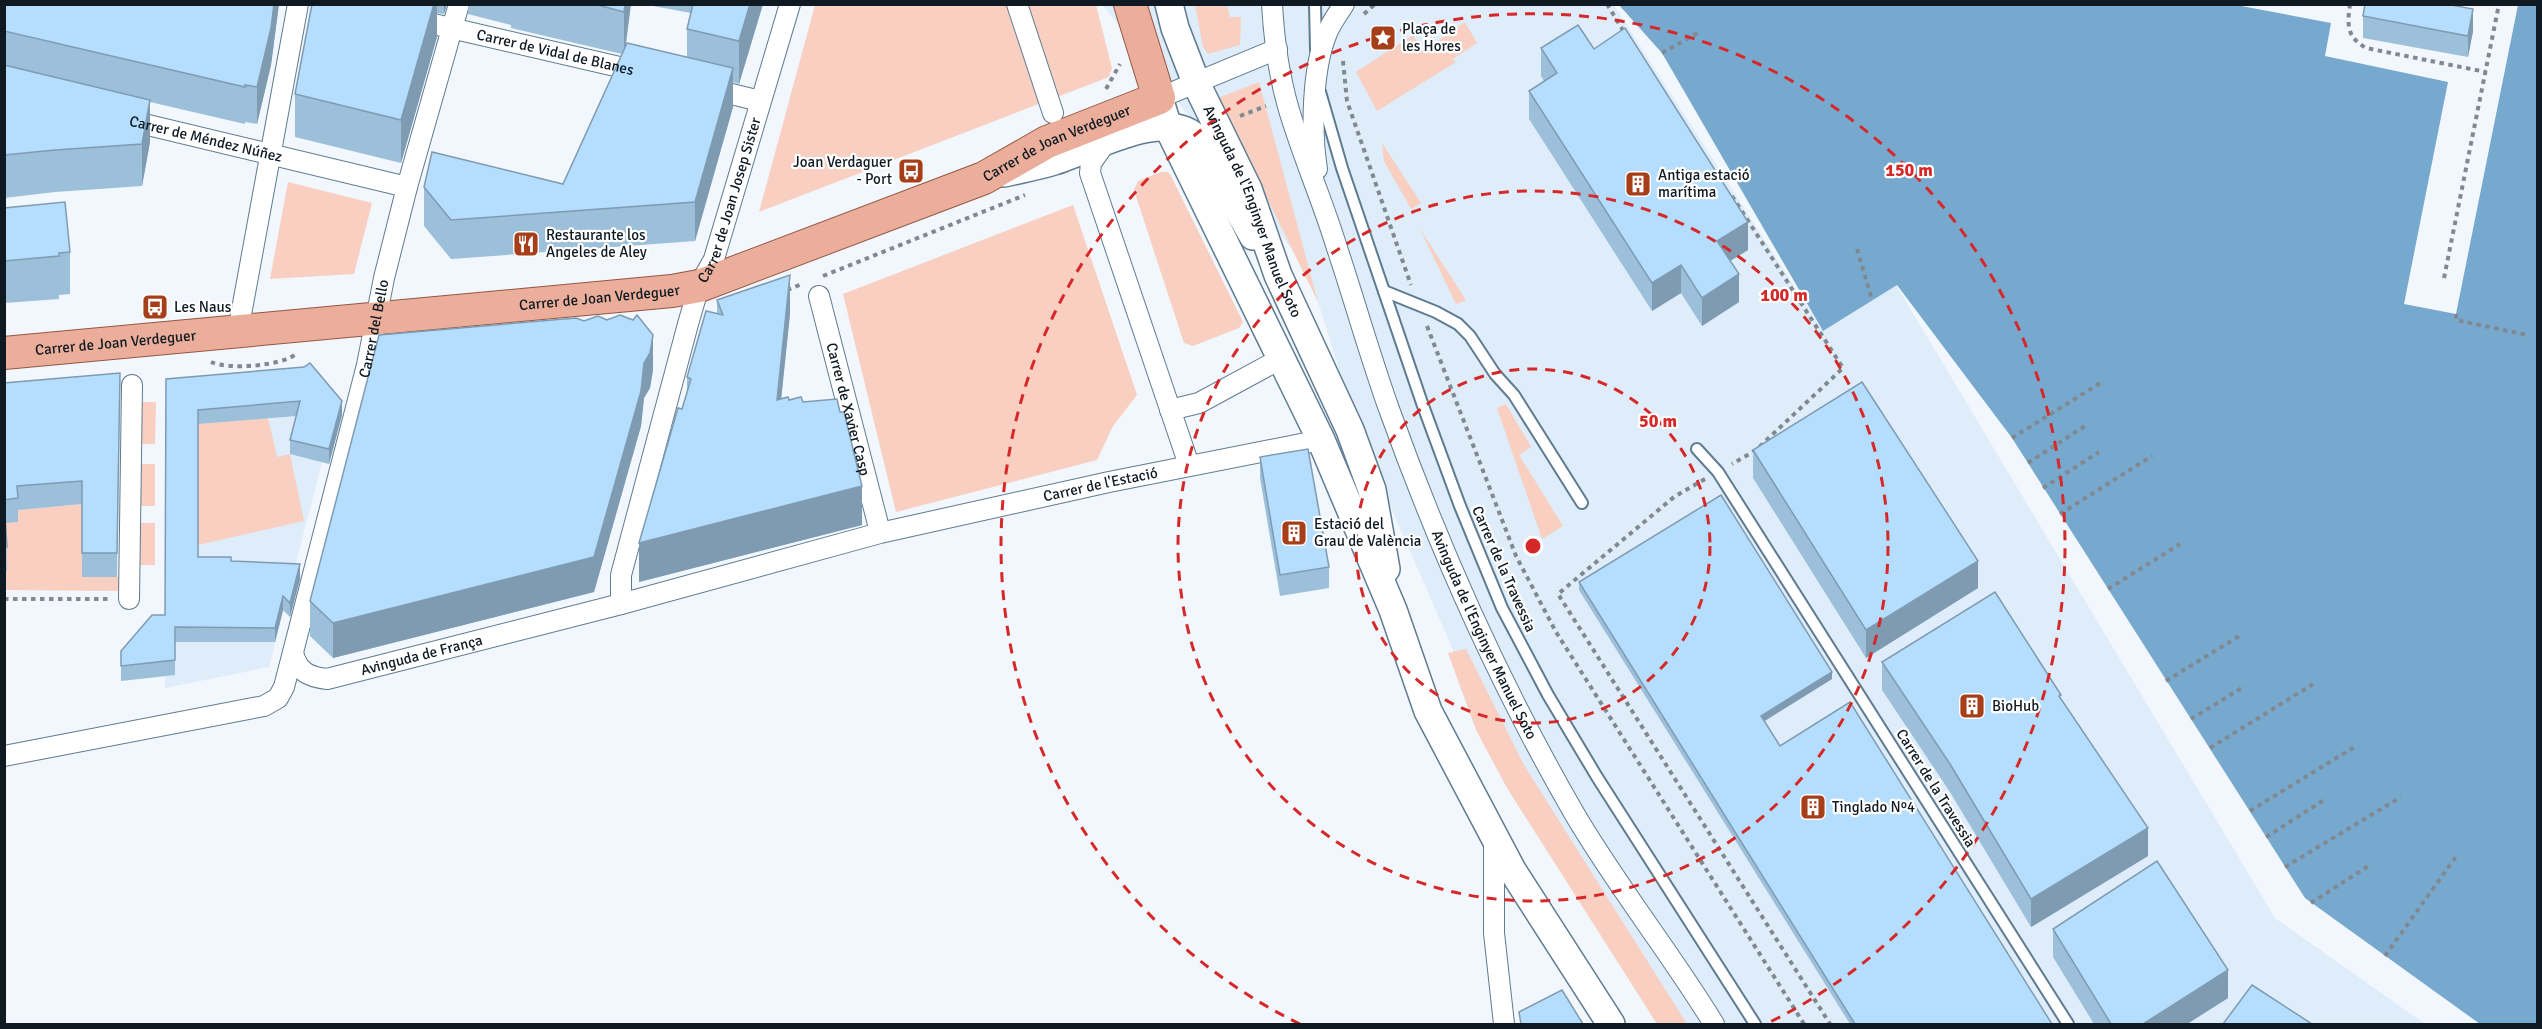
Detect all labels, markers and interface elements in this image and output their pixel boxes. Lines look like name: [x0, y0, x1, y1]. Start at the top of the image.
place label: Plaça de les Hores: [1402, 20, 1461, 55]
place icon: Plaça de les Hores: [1368, 23, 1398, 53]
street label: Carrer de Vidal de Blanes: [475, 25, 636, 79]
street label: Carrer de Joan Verdeguer: [980, 101, 1134, 186]
street label: Avinguda de l'Enginyer Manuel Soto: [1199, 102, 1305, 320]
street label: Carrer de Méndez Núñez: [128, 112, 284, 166]
street label: Carrer de Joan Josep Sister: [694, 115, 765, 286]
place label: Joan Verdaguer - Port: [793, 153, 892, 188]
bus stop icon: Joan Verdaguer - Port: [896, 156, 926, 186]
text: 150 m: [1885, 159, 1933, 181]
place label: Antiga estació marítima: [1658, 166, 1750, 201]
building icon: Antiga estació marítima: [1623, 169, 1653, 199]
place label: Restaurante los Angeles de Aley: [546, 226, 647, 261]
restaurant icon: Restaurante los Angeles de Aley: [511, 229, 541, 259]
street label: Carrer del Bello: [355, 278, 393, 380]
street label: Carrer de Joan Verdeguer: [518, 281, 682, 314]
text: 100 m: [1760, 284, 1808, 306]
bus stop icon: Les Naus: [140, 292, 170, 322]
place label: Les Naus: [174, 298, 232, 316]
street label: Carrer de Joan Verdeguer: [34, 326, 197, 359]
street label: Carrer de Xavier Casp: [822, 341, 874, 478]
text: 50 m: [1639, 410, 1677, 432]
street label: Carrer de l'Estació: [1041, 464, 1159, 505]
street label: Carrer de la Travessia: [1468, 503, 1540, 635]
place label: Estació del Grau de València: [1314, 515, 1421, 550]
building icon: Estació del Grau de València: [1279, 518, 1309, 548]
street label: Avinguda de l'Enginyer Manuel Soto: [1428, 528, 1541, 743]
centre of rings: [1523, 536, 1543, 556]
street label: Avinguda de França: [359, 631, 484, 679]
building icon: BioHub: [1957, 691, 1987, 721]
place label: BioHub: [1992, 697, 2039, 715]
street label: Carrer de la Travessia: [1892, 726, 1980, 850]
building icon: Tinglado Nº4: [1798, 792, 1828, 822]
place label: Tinglado Nº4: [1832, 798, 1915, 816]

